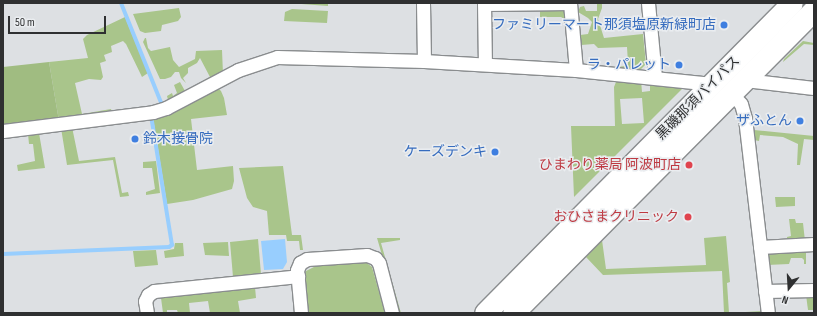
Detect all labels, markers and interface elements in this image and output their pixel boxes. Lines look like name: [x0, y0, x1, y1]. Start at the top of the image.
scale bar: [10, 8, 108, 34]
text: 50 m: [15, 15, 35, 30]
place label: ファミリーマート那須塩原新緑町店: [492, 17, 716, 33]
marker: ファミリーマート那須塩原新緑町店: [719, 20, 729, 30]
street label: 黒磯那須バイパス: [652, 52, 744, 144]
place label: ラ・パレット: [587, 57, 671, 73]
marker: ラ・パレット: [674, 60, 684, 70]
place label: ザふとん: [736, 113, 792, 129]
marker: ザふとん: [795, 116, 805, 126]
place label: 鈴木接骨院: [143, 131, 213, 147]
marker: 鈴木接骨院: [130, 134, 140, 144]
place label: ケーズデンキ: [403, 144, 487, 160]
marker: ケーズデンキ: [490, 147, 500, 157]
place label: ひまわり薬局 阿波町店: [539, 157, 681, 173]
marker: ひまわり薬局 阿波町店: [684, 160, 694, 170]
place label: おひさまクリニック: [553, 209, 679, 225]
marker: おひさまクリニック: [682, 211, 694, 223]
north arrow: [769, 268, 809, 308]
text: N: [780, 293, 790, 307]

